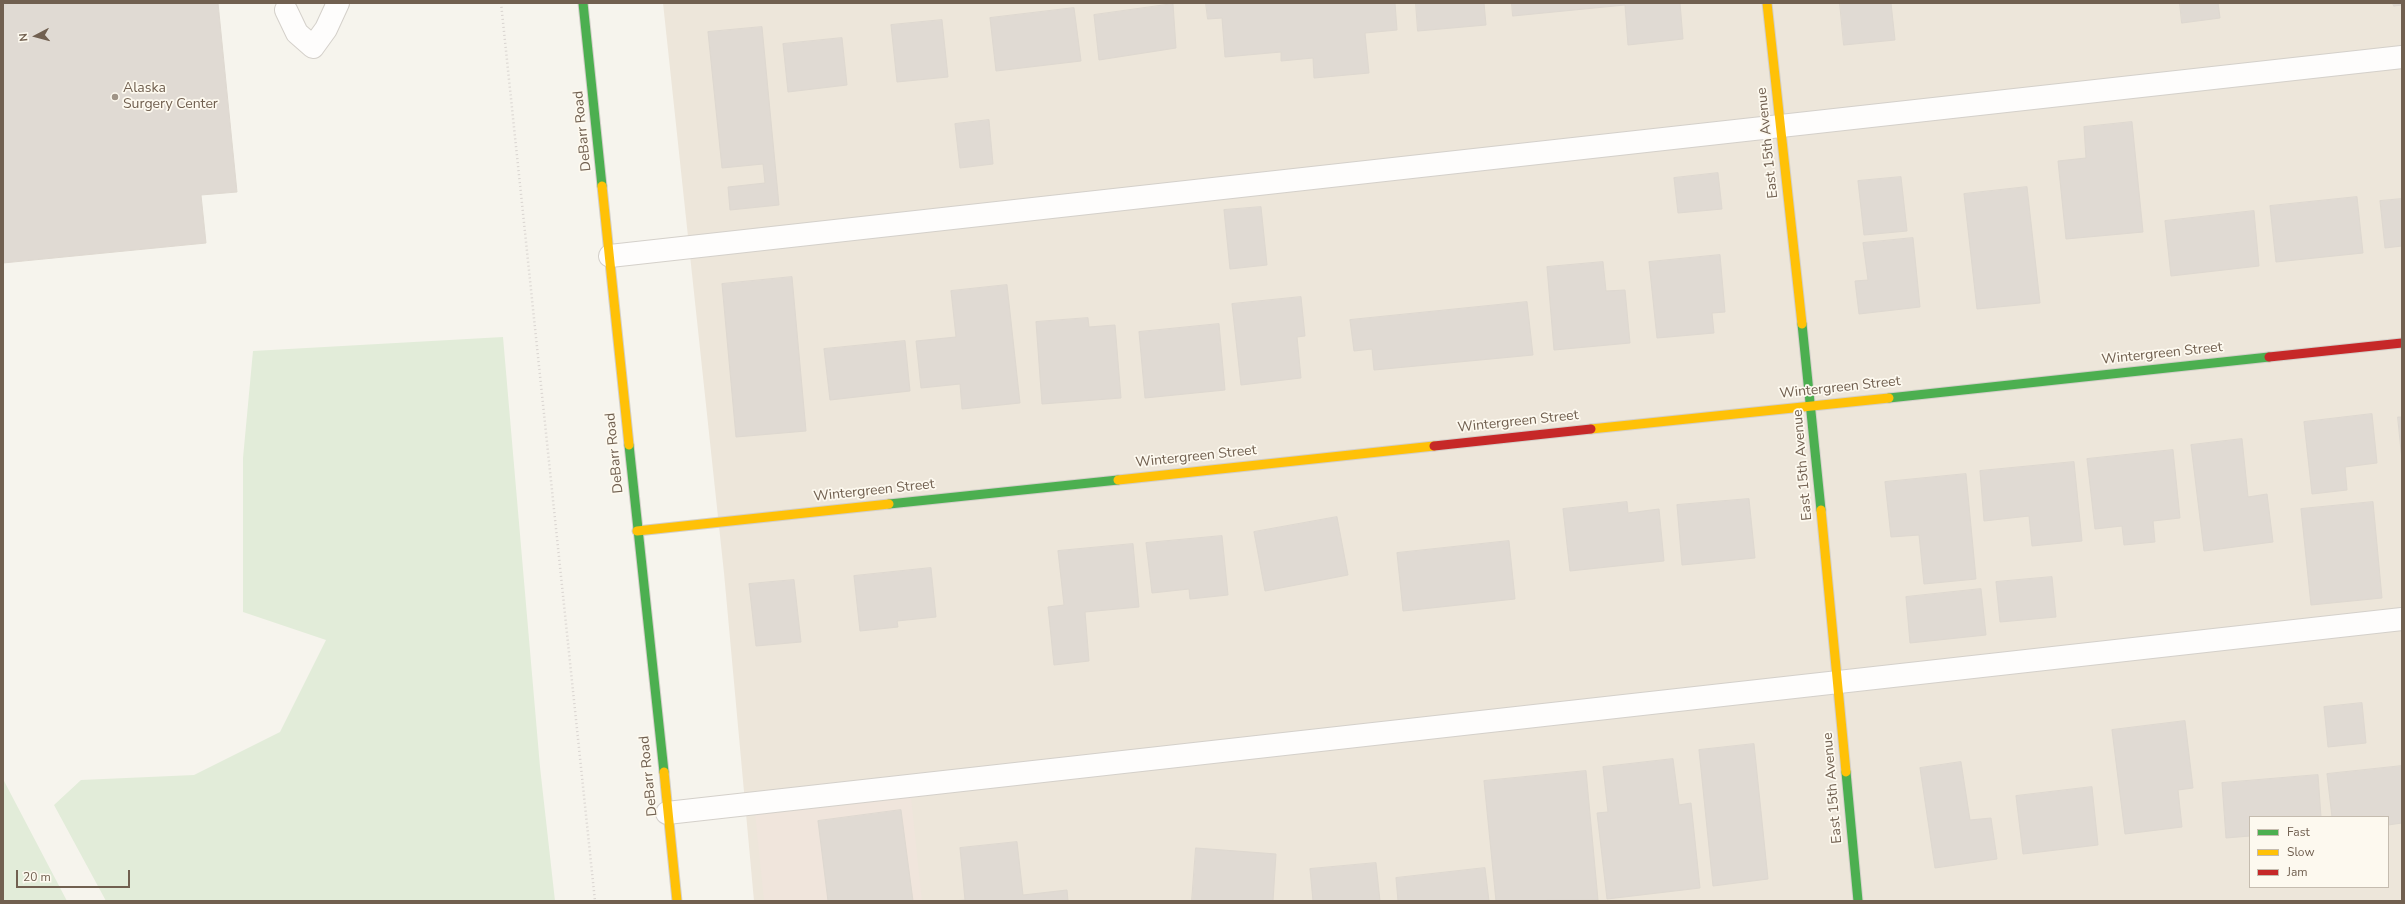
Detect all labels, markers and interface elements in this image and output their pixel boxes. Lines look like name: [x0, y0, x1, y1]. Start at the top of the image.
north arrow: [16, 16, 56, 56]
text: N: [16, 32, 31, 42]
place label: Alaska Surgery Center: [123, 81, 218, 114]
street label: East 15th Avenue: [1754, 87, 1782, 199]
street label: DeBarr Road: [570, 90, 596, 172]
marker: Alaska Surgery Center: [110, 92, 120, 102]
street label: Wintergreen Street: [2101, 339, 2223, 369]
street label: Wintergreen Street: [1779, 373, 1901, 403]
street label: Wintergreen Street: [1457, 407, 1579, 437]
street label: East 15th Avenue: [1790, 409, 1816, 521]
street label: DeBarr Road: [602, 412, 628, 494]
street label: Wintergreen Street: [1135, 442, 1257, 472]
street label: Wintergreen Street: [813, 476, 935, 506]
street label: East 15th Avenue: [1820, 732, 1846, 844]
street label: DeBarr Road: [636, 735, 662, 817]
legend: [2249, 816, 2389, 888]
text: Fast: [2287, 824, 2310, 840]
text: Slow: [2287, 844, 2315, 860]
scale bar: [18, 862, 132, 888]
text: Jam: [2287, 864, 2308, 880]
text: 20 m: [23, 869, 51, 885]

